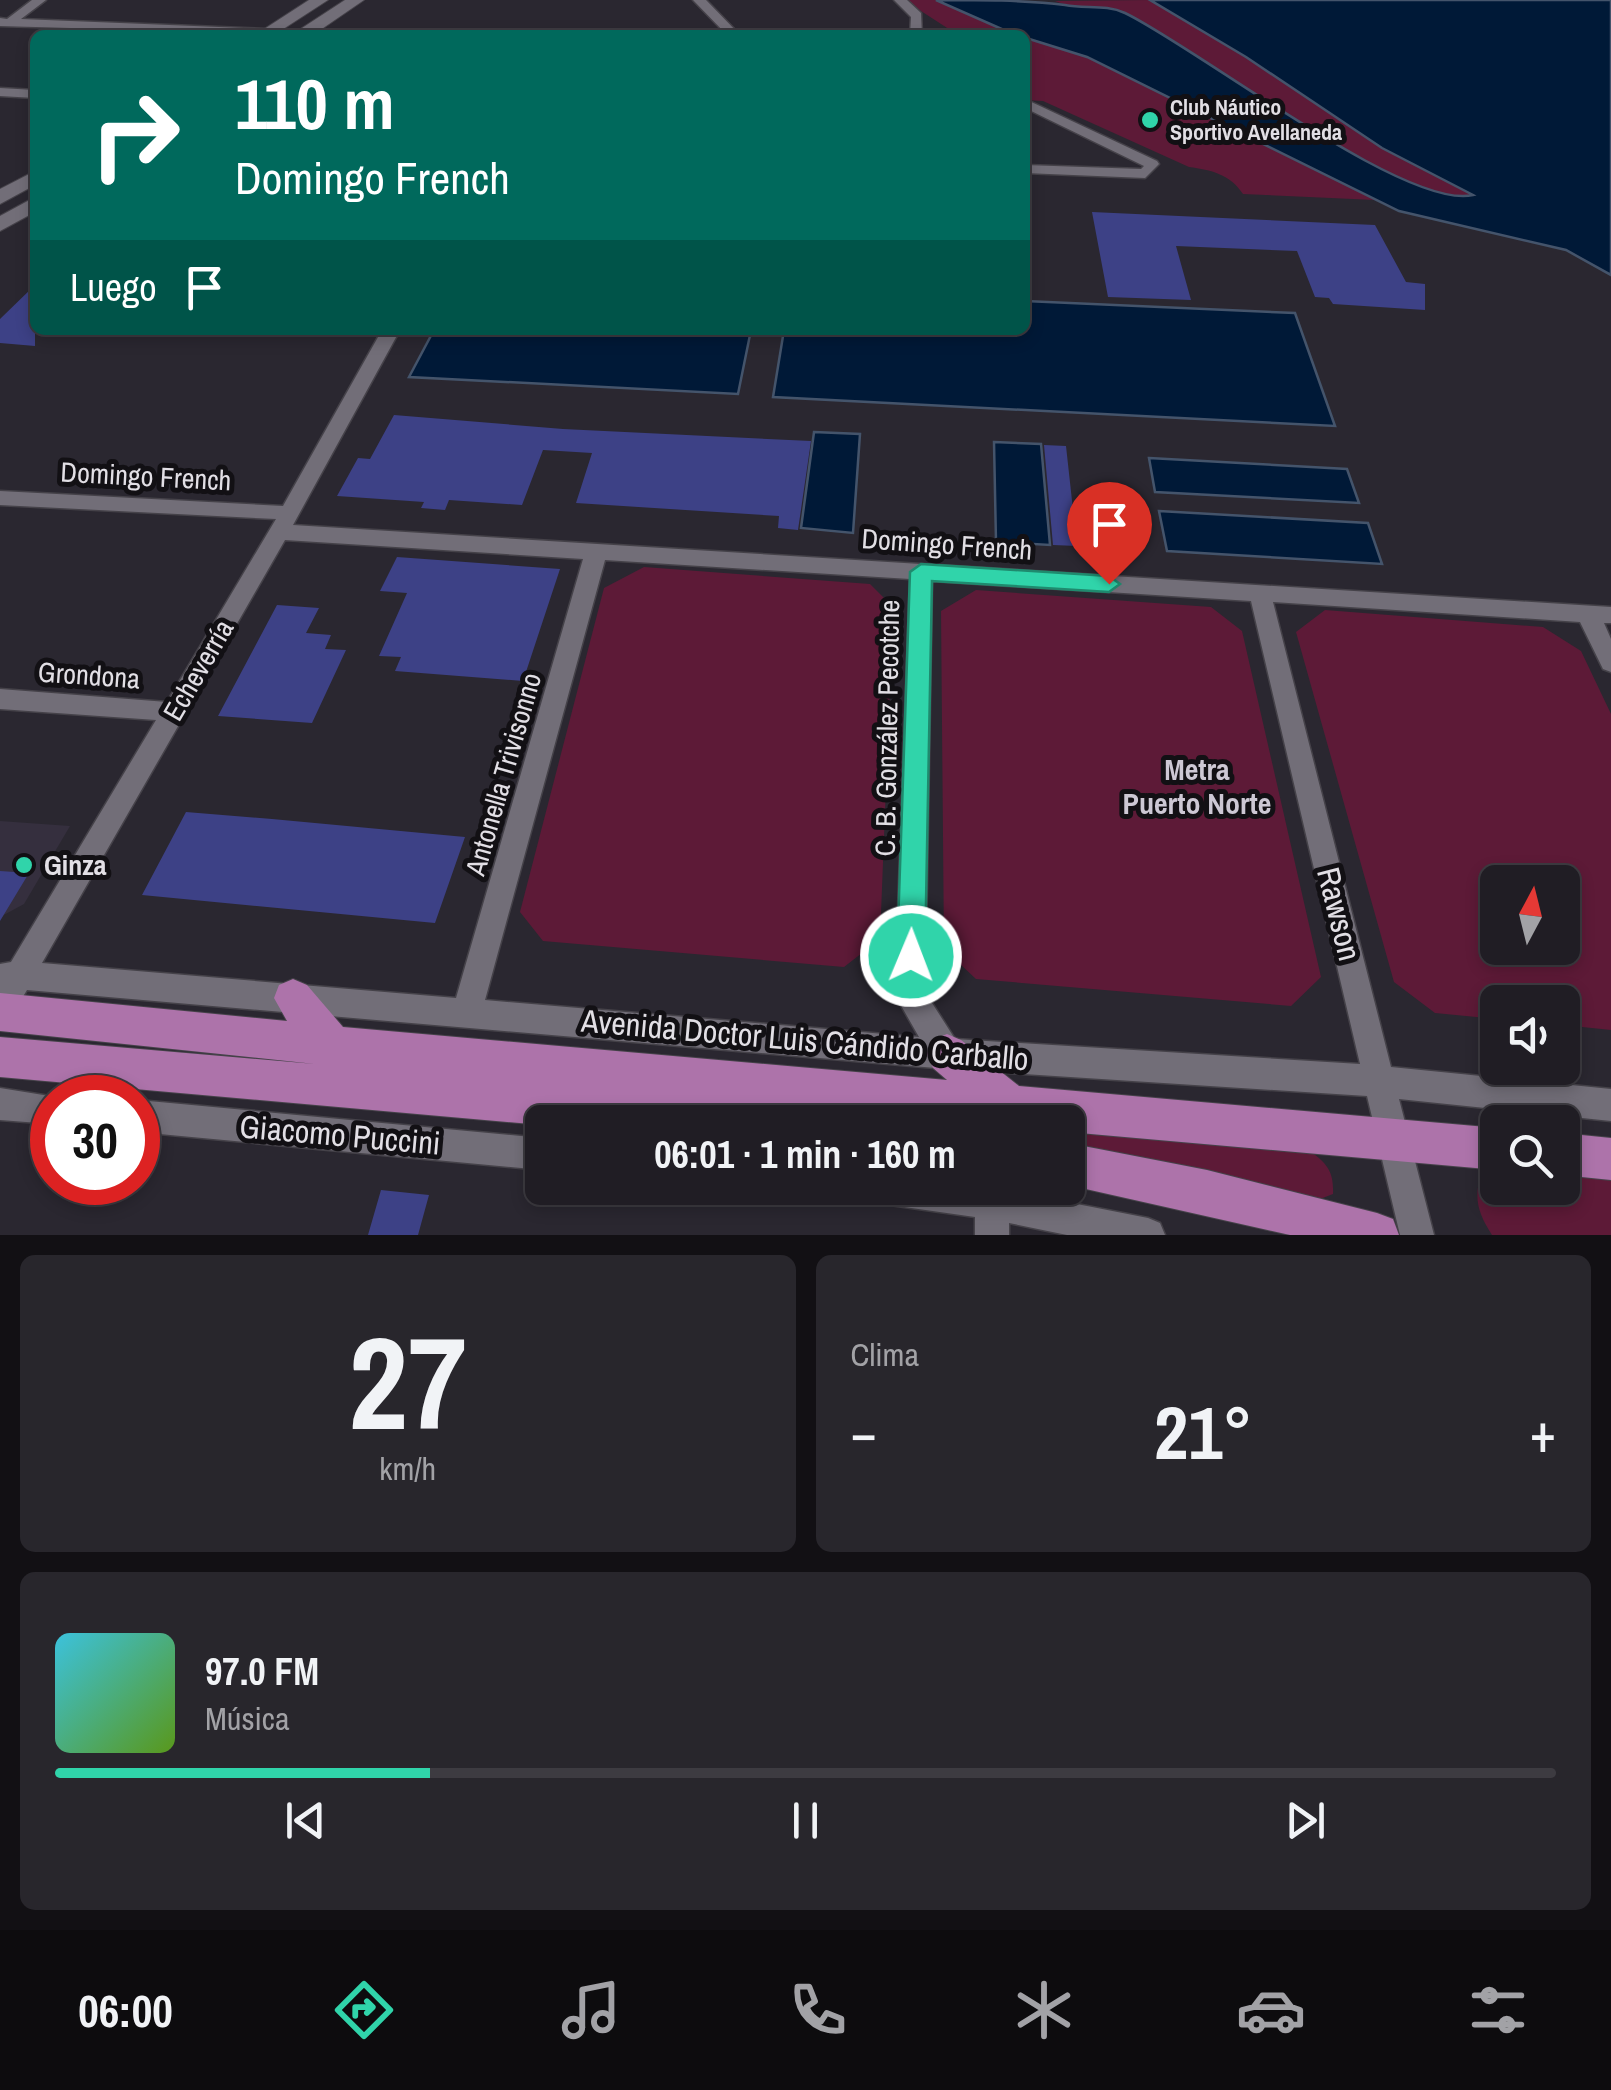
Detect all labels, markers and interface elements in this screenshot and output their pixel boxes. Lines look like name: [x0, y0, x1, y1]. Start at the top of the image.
text: 110 m: [235, 57, 395, 151]
icon: right: [70, 70, 200, 200]
place label: Club Náutico Sportivo Avellaneda: [1170, 92, 1342, 147]
marker: Club Náutico Sportivo Avellaneda: [1139, 109, 1161, 131]
text: Domingo French: [235, 147, 510, 208]
icon: arrive: [177, 260, 232, 315]
text: Luego: [70, 262, 157, 313]
street label: Domingo French: [60, 453, 232, 499]
pin: [1067, 482, 1152, 585]
icon: arrive: [1082, 497, 1137, 552]
street label: Domingo French: [860, 519, 1034, 569]
street label: C. B. González Pecotche: [866, 599, 908, 857]
street label: Echeverría: [154, 612, 242, 728]
street label: Grondona: [37, 652, 141, 698]
street label: Antonella Trivisonno: [456, 668, 550, 881]
district label: Metra Puerto Norte: [1123, 749, 1271, 823]
place label: Ginza: [44, 846, 107, 884]
marker: Ginza: [13, 854, 35, 876]
street label: Rawson: [1307, 863, 1372, 965]
north arrow: [1480, 865, 1580, 965]
map controls: [1480, 865, 1580, 1205]
position arrow: [859, 904, 963, 1008]
button: sound: [1480, 985, 1580, 1085]
street label: Avenida Doctor Luis Cándido Carballo: [579, 998, 1030, 1080]
speed limit sign: 30: [30, 1075, 160, 1205]
street label: Giacomo Puccini: [238, 1104, 442, 1165]
button: search: [1480, 1105, 1580, 1205]
text: 06:01 · 1 min · 160 m: [654, 1129, 956, 1180]
text: 27: [348, 1294, 467, 1470]
text: Clima: [851, 1333, 919, 1376]
text: 21°: [1154, 1381, 1252, 1482]
text: −: [851, 1395, 877, 1469]
text: +: [1530, 1395, 1556, 1469]
text: km/h: [379, 1447, 436, 1490]
text: 97.0 FM: [205, 1646, 319, 1697]
text: Música: [205, 1697, 290, 1740]
icon: previous: [278, 1793, 333, 1848]
icon: pause: [778, 1793, 833, 1848]
icon: next: [1278, 1793, 1333, 1848]
icon: directions: [329, 1975, 399, 2045]
icon: music: [556, 1975, 626, 2045]
icon: phone: [783, 1975, 853, 2045]
icon: climate: [1009, 1975, 1079, 2045]
icon: car: [1236, 1975, 1306, 2045]
icon: filters: [1463, 1975, 1533, 2045]
text: 06:00: [78, 1980, 173, 2041]

